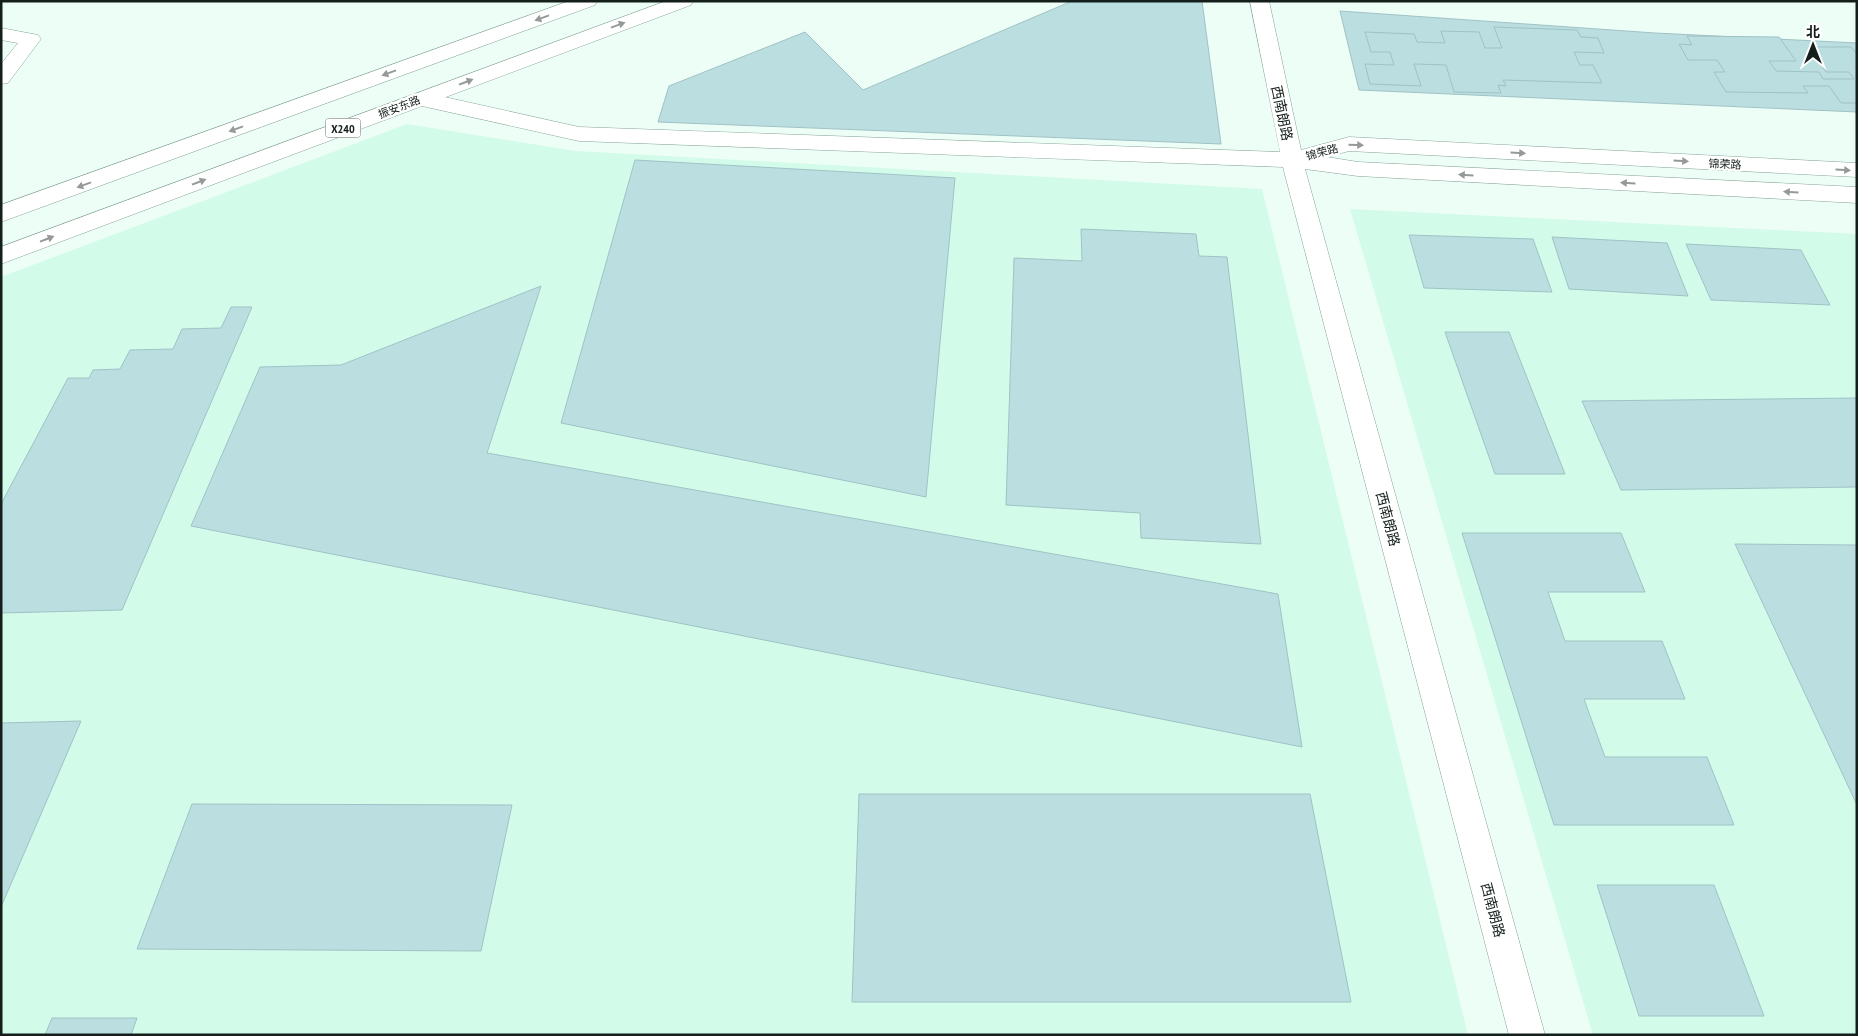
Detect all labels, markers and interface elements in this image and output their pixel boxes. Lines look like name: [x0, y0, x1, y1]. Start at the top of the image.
one-way arrow: [534, 14, 549, 22]
north arrow: [1788, 20, 1838, 70]
one-way arrow: [611, 21, 626, 29]
text: 北: [1806, 23, 1820, 41]
one-way arrow: [381, 69, 396, 77]
one-way arrow: [459, 78, 474, 86]
street label: 西南朗路: [1267, 84, 1297, 142]
street label: 振安东路: [376, 93, 422, 121]
road number: X240: [326, 119, 360, 138]
one-way arrow: [229, 126, 244, 133]
street label: 锦荣路: [1304, 141, 1340, 163]
one-way arrow: [1349, 141, 1365, 149]
one-way arrow: [1511, 149, 1527, 157]
street label: 锦荣路: [1708, 156, 1742, 172]
one-way arrow: [1673, 158, 1689, 166]
one-way arrow: [1835, 166, 1851, 174]
one-way arrow: [1458, 170, 1474, 178]
one-way arrow: [192, 178, 207, 186]
one-way arrow: [1620, 179, 1636, 187]
one-way arrow: [76, 181, 91, 189]
one-way arrow: [1782, 187, 1798, 195]
one-way arrow: [40, 235, 55, 243]
street label: 西南朗路: [1372, 490, 1404, 548]
street label: 西南朗路: [1477, 881, 1509, 939]

